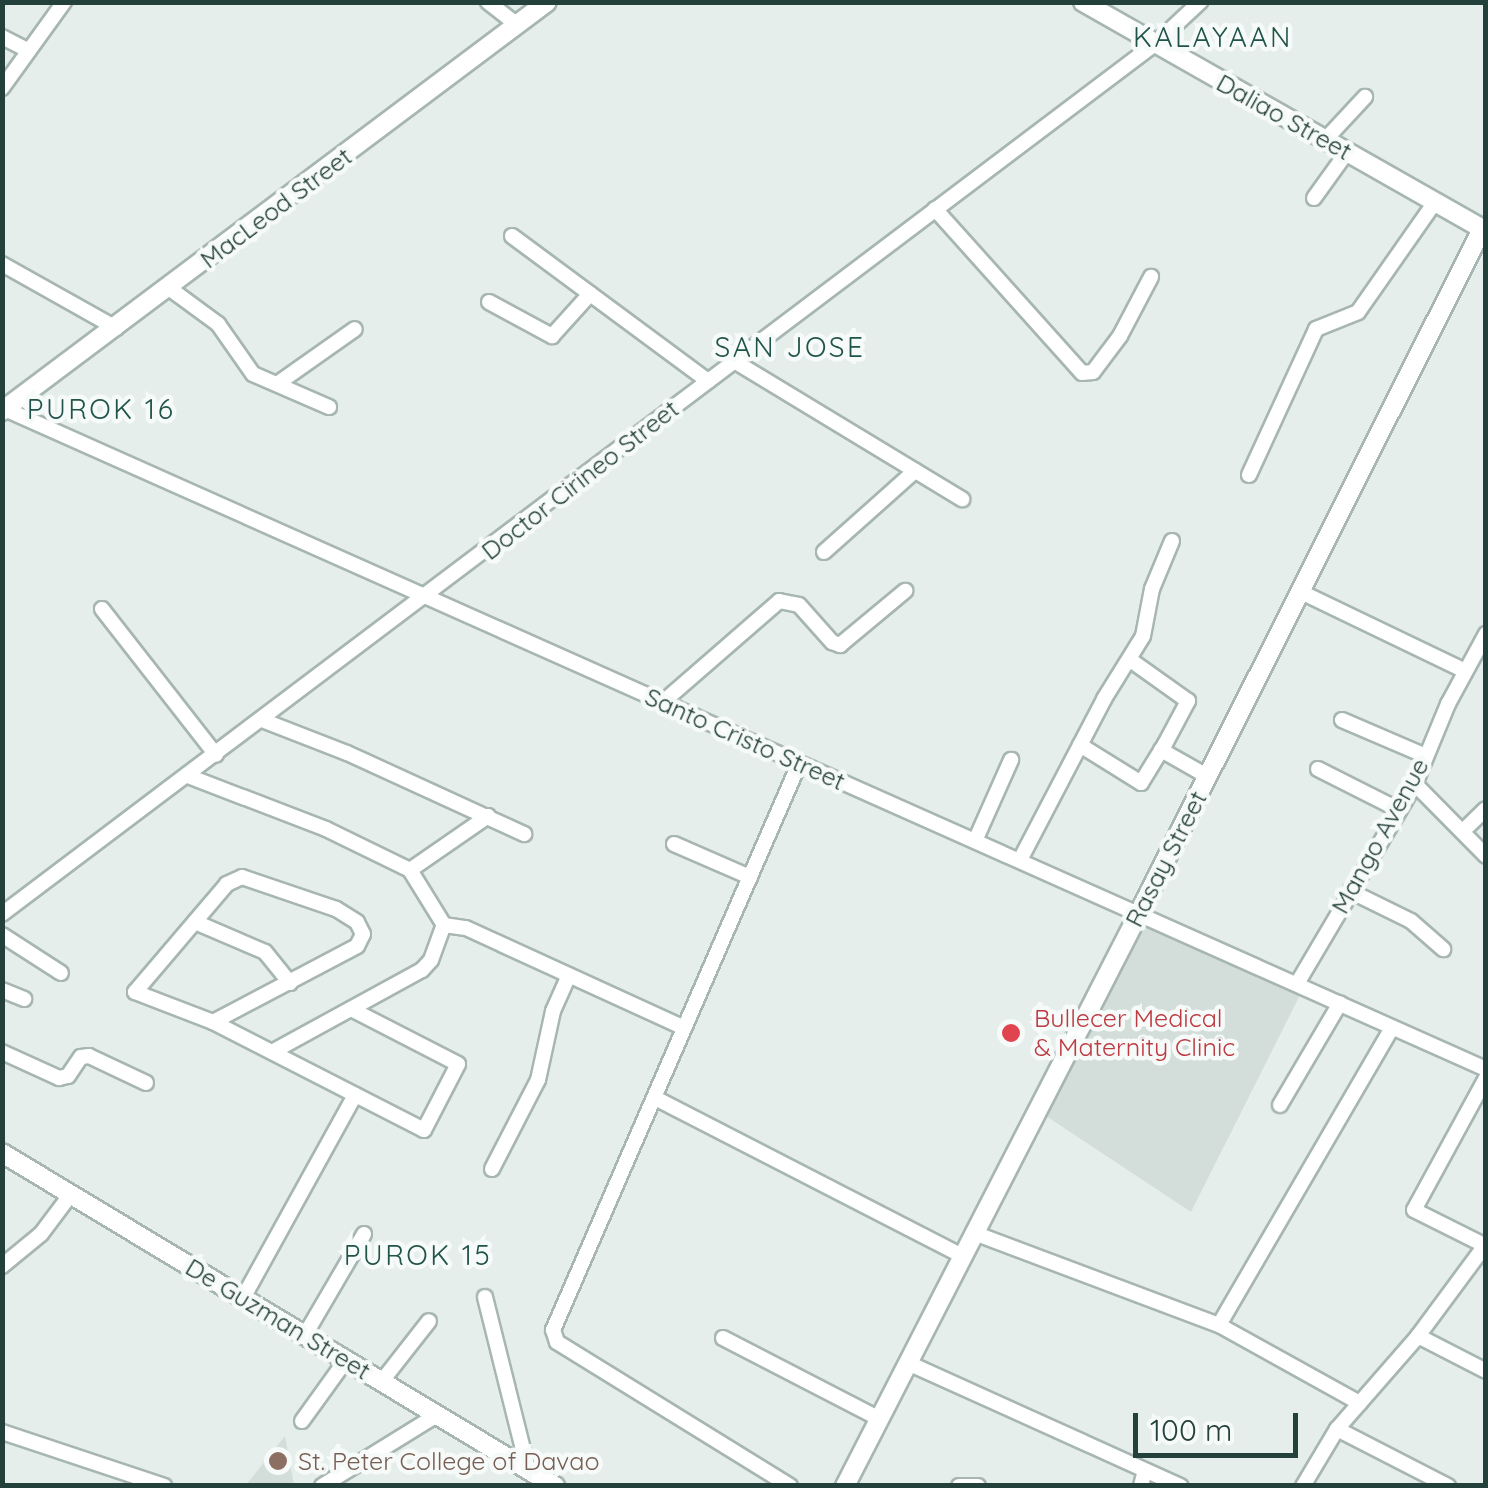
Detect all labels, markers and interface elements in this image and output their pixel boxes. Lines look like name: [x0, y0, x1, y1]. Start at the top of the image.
district label: KALAYAAN: [1133, 20, 1293, 54]
street label: Daliao Street: [1211, 68, 1357, 166]
street label: MacLeod Street: [194, 141, 358, 275]
district label: SAN JOSE: [715, 330, 865, 364]
district label: PUROK 16: [27, 392, 175, 426]
street label: Doctor Cirineo Street: [476, 394, 684, 566]
street label: Santo Cristo Street: [640, 681, 850, 797]
street label: Mango Avenue: [1325, 753, 1435, 919]
street label: Rasay Street: [1119, 786, 1213, 932]
place label: Bullecer Medical & Maternity Clinic: [1034, 1004, 1235, 1063]
marker: Bullecer Medical & Maternity Clinic: [998, 1020, 1024, 1046]
district label: PUROK 15: [344, 1238, 492, 1272]
street label: De Guzman Street: [180, 1252, 376, 1386]
scale bar: [1138, 1393, 1303, 1455]
text: 100 m: [1150, 1411, 1232, 1449]
place label: St. Peter College of Davao: [298, 1446, 599, 1476]
marker: St. Peter College of Davao: [267, 1450, 289, 1472]

